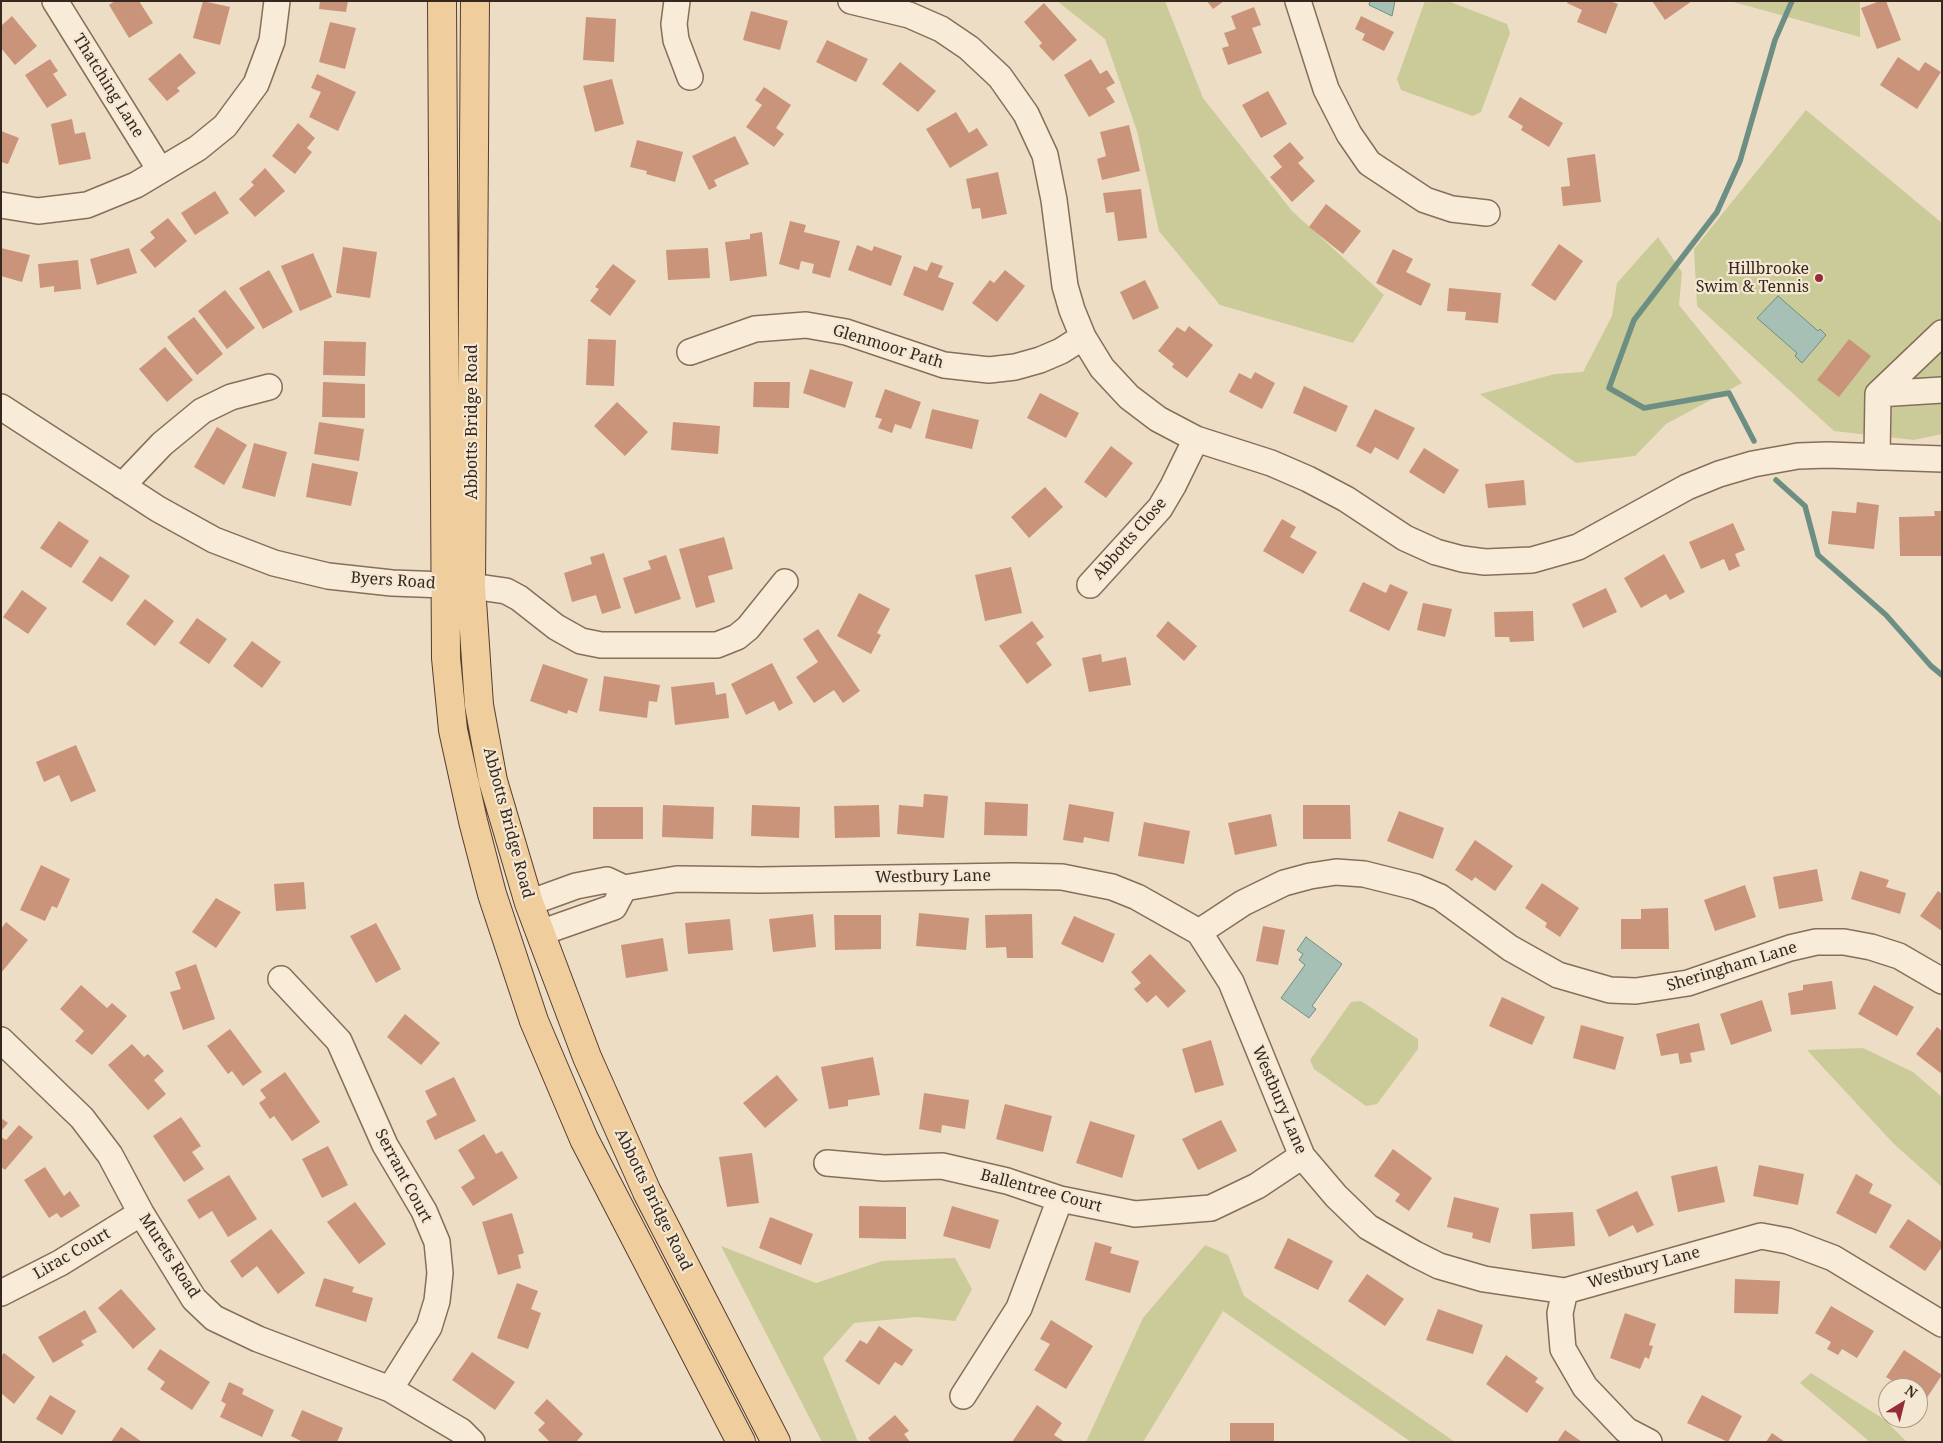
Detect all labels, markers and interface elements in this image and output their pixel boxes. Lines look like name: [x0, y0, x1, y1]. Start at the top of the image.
street label: Thatching Lane: [68, 31, 148, 141]
place label: Hillbrooke Swim & Tennis: [1696, 259, 1809, 297]
marker: Hillbrooke Swim & Tennis: [1813, 272, 1825, 284]
street label: Glenmoor Path: [830, 321, 946, 373]
street label: Abbotts Bridge Road: [462, 344, 482, 500]
street label: Abbotts Close: [1089, 494, 1171, 584]
street label: Byers Road: [350, 568, 436, 594]
street label: Abbotts Bridge Road: [479, 745, 537, 901]
street label: Westbury Lane: [875, 866, 991, 888]
street label: Sheringham Lane: [1664, 938, 1800, 996]
street label: Westbury Lane: [1248, 1043, 1310, 1157]
street label: Serrant Court: [370, 1126, 436, 1226]
street label: Abbotts Bridge Road: [610, 1126, 696, 1274]
street label: Ballentree Court: [978, 1166, 1104, 1216]
street label: Murets Road: [135, 1210, 203, 1302]
street label: Lirac Court: [30, 1224, 114, 1284]
street label: Westbury Lane: [1586, 1243, 1702, 1293]
north arrow: [1878, 1378, 1928, 1428]
text: N: [1901, 1380, 1922, 1402]

